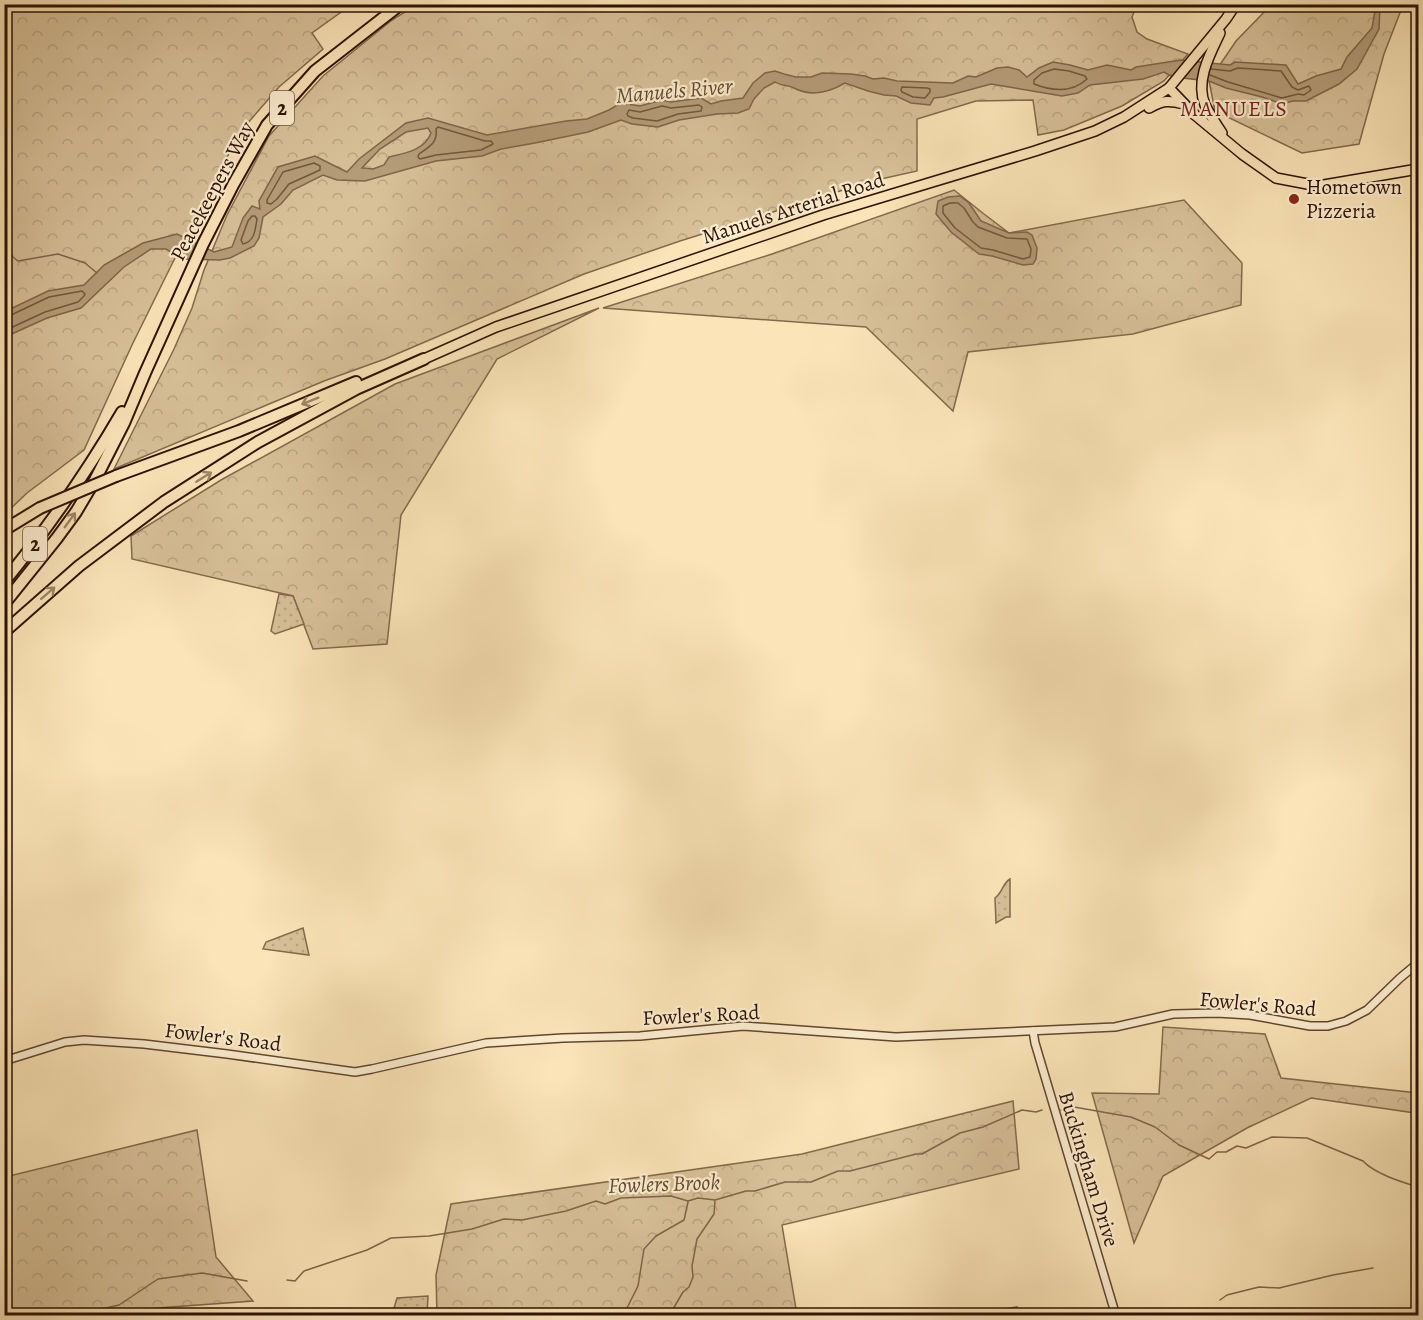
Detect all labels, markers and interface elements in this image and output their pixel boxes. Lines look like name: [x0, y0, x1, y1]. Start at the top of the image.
water label: Manuels River: [615, 71, 735, 111]
road number: 2: [270, 91, 294, 125]
district label: MANUELS: [1180, 94, 1288, 124]
street label: Peacekeepers Way: [163, 116, 261, 266]
street label: Manuels Arterial Road: [698, 165, 889, 251]
place label: Hometown Pizzeria: [1306, 173, 1402, 225]
marker: Hometown Pizzeria: [1287, 192, 1301, 206]
one-way arrow: [302, 396, 320, 407]
one-way arrow: [196, 470, 213, 483]
one-way arrow: [64, 512, 76, 528]
road number: 2: [23, 527, 47, 561]
one-way arrow: [40, 586, 55, 600]
street label: Fowler's Road: [1198, 985, 1318, 1023]
street label: Fowler's Road: [642, 998, 761, 1032]
street label: Fowler's Road: [163, 1016, 284, 1058]
street label: Buckingham Drive: [1052, 1088, 1126, 1250]
water label: Fowlers Brook: [607, 1167, 721, 1201]

